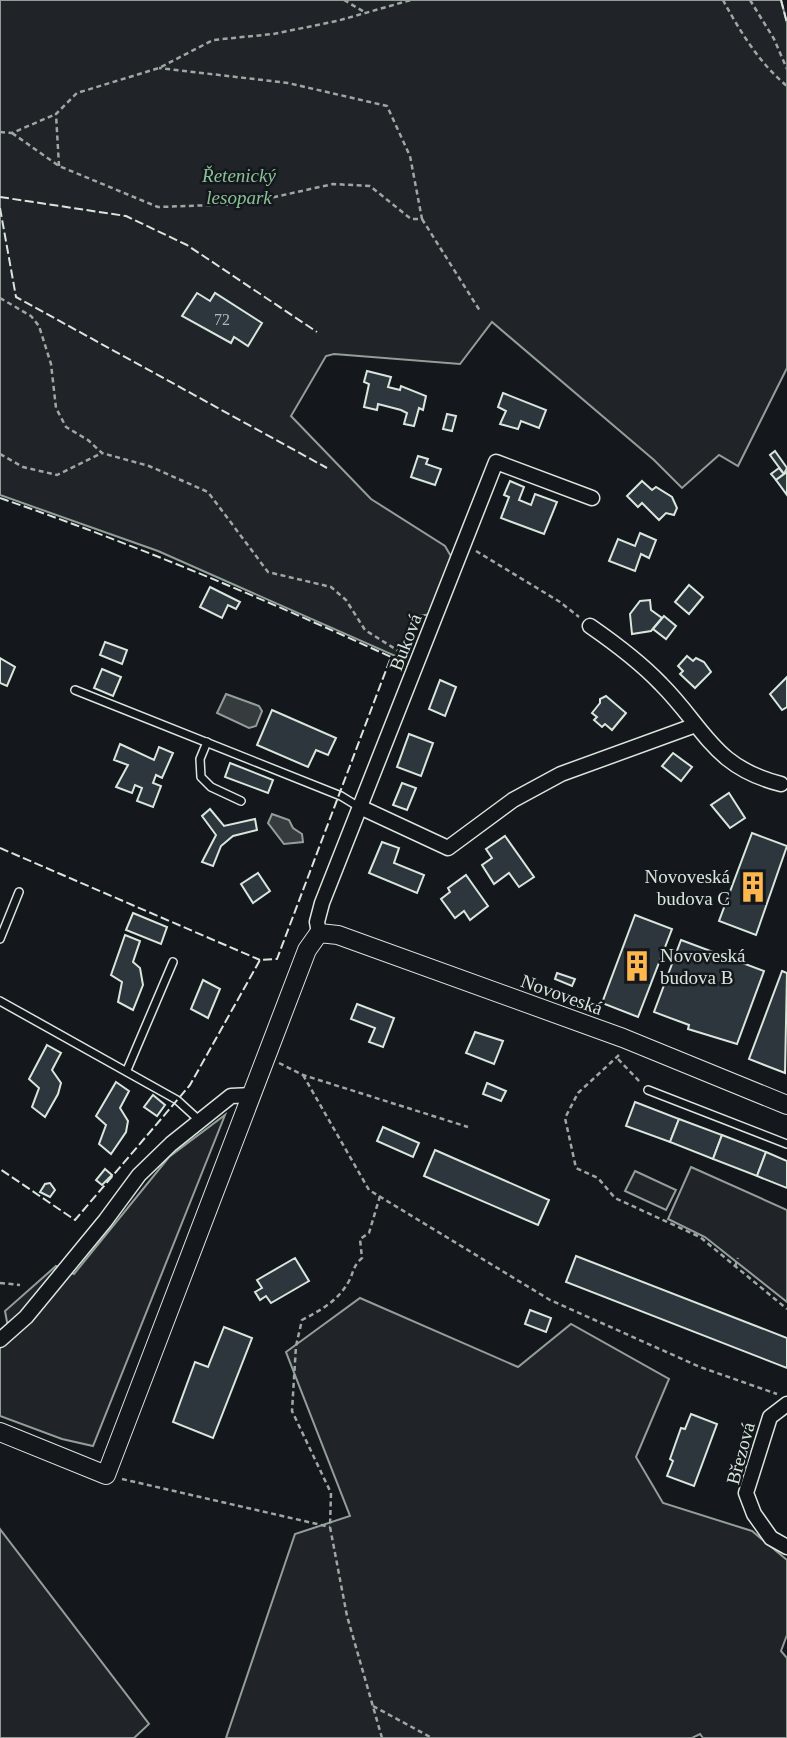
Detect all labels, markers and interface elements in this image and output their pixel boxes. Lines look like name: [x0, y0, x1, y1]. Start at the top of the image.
park label: Řetenický lesopark: [201, 165, 276, 208]
house number: 72: [214, 311, 230, 328]
street label: Buková: [385, 610, 426, 674]
place label: Novoveská budova C: [645, 866, 731, 909]
building icon: Novoveská budova C: [736, 870, 770, 904]
place label: Novoveská budova B: [660, 945, 746, 988]
building icon: Novoveská budova B: [620, 949, 654, 983]
street label: Novoveská: [518, 970, 606, 1019]
street label: Březová: [722, 1419, 759, 1486]

